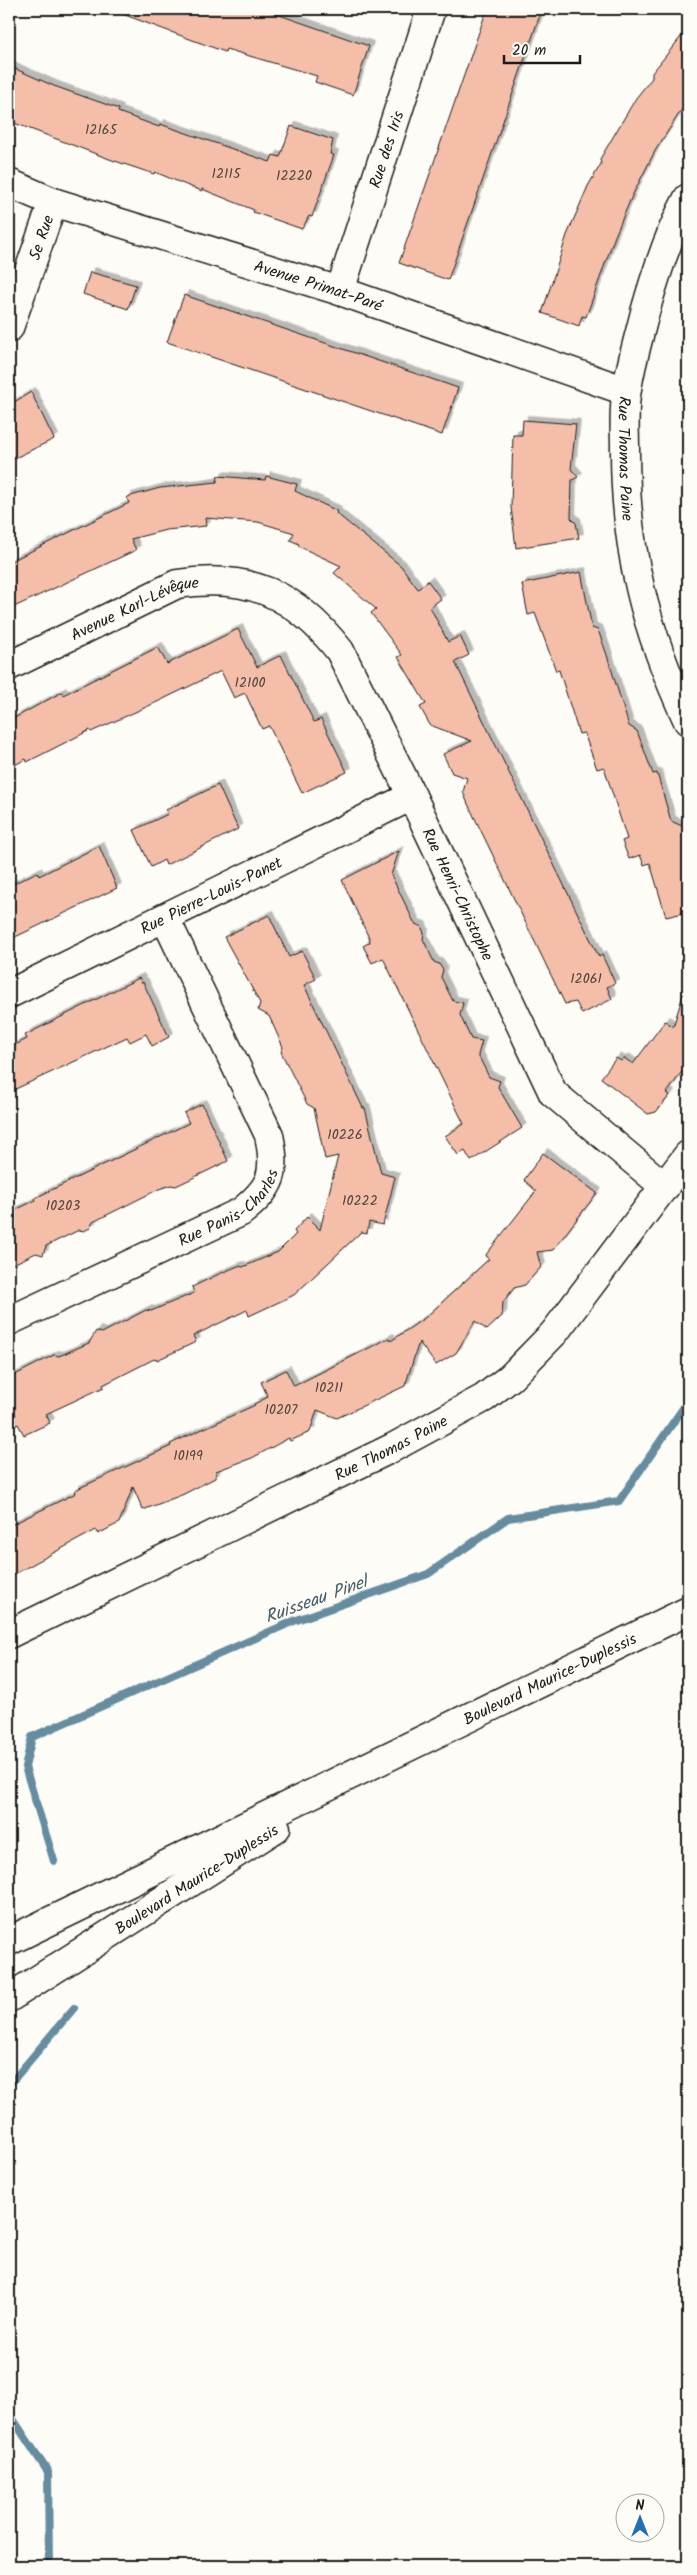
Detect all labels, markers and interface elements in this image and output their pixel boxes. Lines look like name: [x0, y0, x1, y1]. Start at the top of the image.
scale bar: [504, 32, 581, 64]
text: 20 m: [512, 39, 546, 63]
street label: Rue des Iris: [363, 108, 411, 192]
house number: 12165: [85, 119, 119, 141]
house number: 12115: [212, 163, 242, 185]
house number: 12220: [276, 165, 312, 187]
street label: 5e Rue: [23, 212, 62, 264]
street label: Avenue Primat-Paré: [251, 254, 387, 319]
street label: Rue Thomas Paine: [610, 395, 640, 522]
street label: Avenue Karl-Lévêque: [67, 571, 200, 648]
house number: 12100: [235, 672, 265, 694]
street label: Rue Henri-Christophe: [415, 824, 499, 965]
street label: Rue Pierre-Louis-Panet: [136, 850, 288, 942]
house number: 12061: [570, 968, 602, 990]
house number: 10226: [327, 1124, 363, 1146]
street label: Rue Panis-Charles: [174, 1167, 286, 1254]
house number: 10222: [342, 1190, 378, 1212]
house number: 10203: [46, 1195, 80, 1217]
house number: 10211: [315, 1377, 343, 1399]
house number: 10207: [265, 1399, 298, 1421]
street label: Rue Thomas Paine: [331, 1409, 453, 1488]
house number: 10199: [173, 1445, 203, 1467]
water label: Ruisseau Pinel: [261, 1567, 375, 1632]
street label: Boulevard Maurice-Duplessis: [459, 1627, 641, 1732]
street label: Boulevard Maurice-Duplessis: [110, 1818, 284, 1942]
north arrow: [614, 2492, 664, 2542]
text: N: [636, 2495, 645, 2517]

